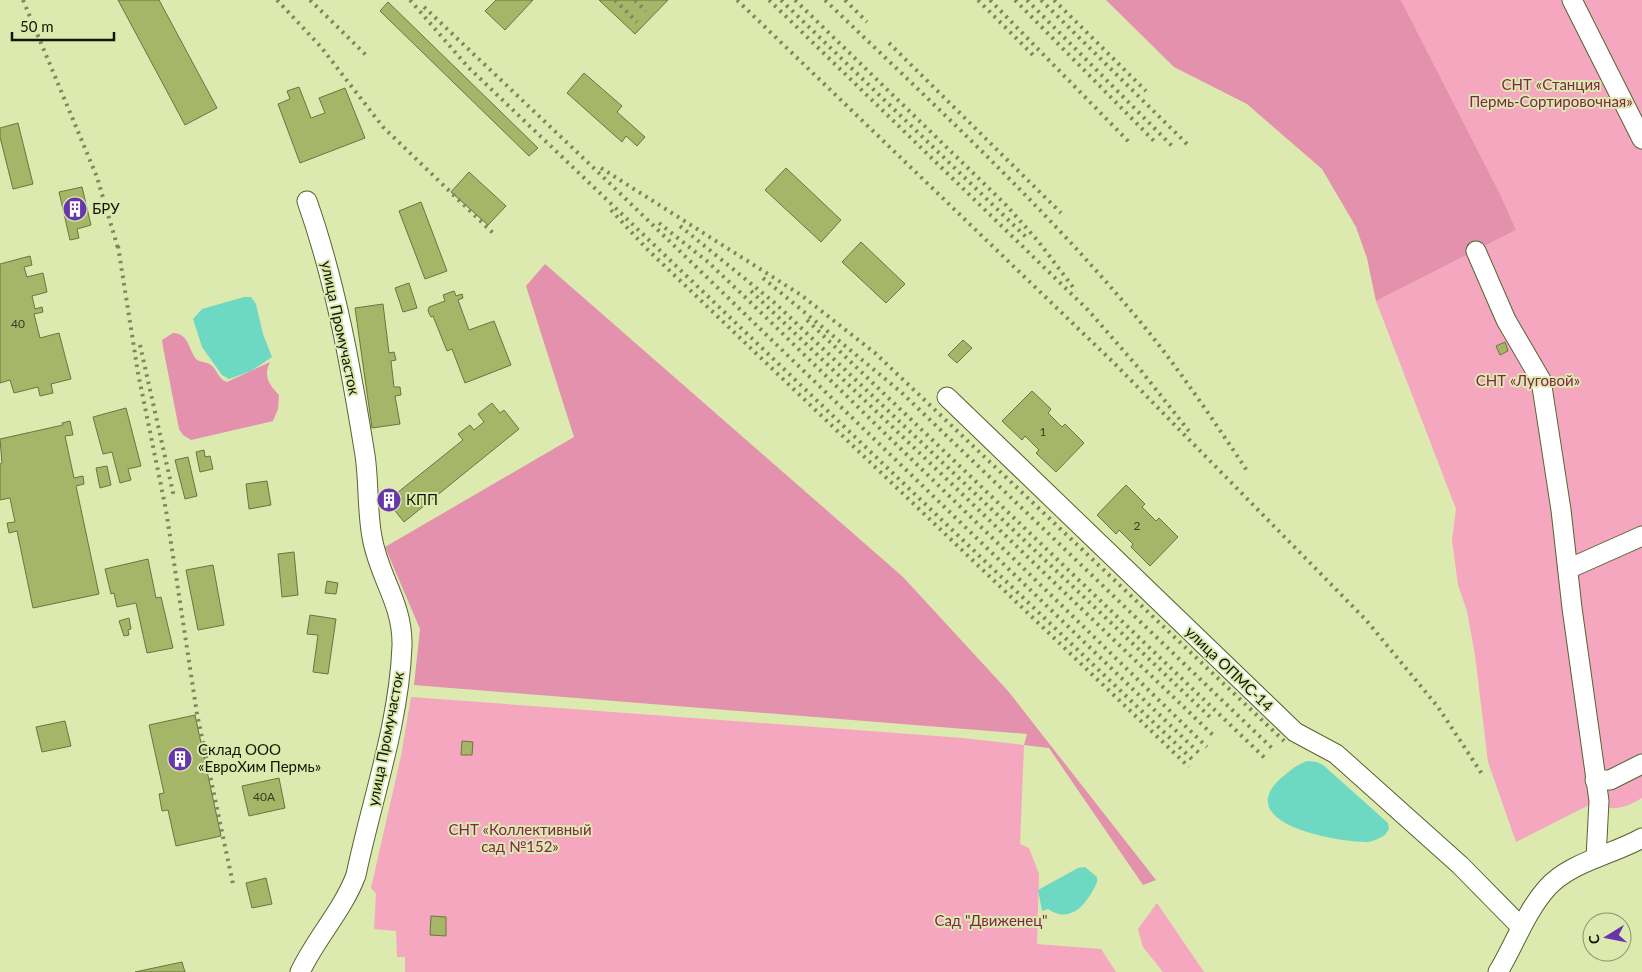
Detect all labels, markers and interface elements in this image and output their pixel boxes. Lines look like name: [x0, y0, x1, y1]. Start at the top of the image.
scale bar: [12, 10, 115, 42]
text: 50 m: [20, 17, 54, 35]
park label: СНТ «Станция Пермь-Сортировочная»: [1469, 75, 1633, 110]
building icon: БРУ: [62, 196, 88, 222]
place label: БРУ: [92, 199, 120, 217]
street label: улица Промучасток: [318, 259, 364, 397]
house number: 40: [11, 316, 25, 331]
park label: СНТ «Луговой»: [1476, 371, 1580, 389]
house number: 1: [1040, 424, 1047, 439]
building icon: КПП: [376, 487, 402, 513]
place label: КПП: [406, 490, 438, 508]
house number: 2: [1134, 518, 1141, 533]
street label: улица ОПМС-14: [1182, 622, 1277, 715]
street label: улица Промучасток: [363, 670, 407, 808]
place label: Склад ООО «ЕвроХим Пермь»: [198, 740, 321, 775]
building icon: Склад ООО «ЕвроХим Пермь»: [167, 746, 193, 772]
house number: 40А: [253, 789, 276, 804]
park label: СНТ «Коллективный сад №152»: [448, 820, 592, 855]
park label: Сад "Движенец": [934, 911, 1048, 929]
north arrow: [1582, 912, 1632, 962]
text: С: [1584, 933, 1603, 945]

